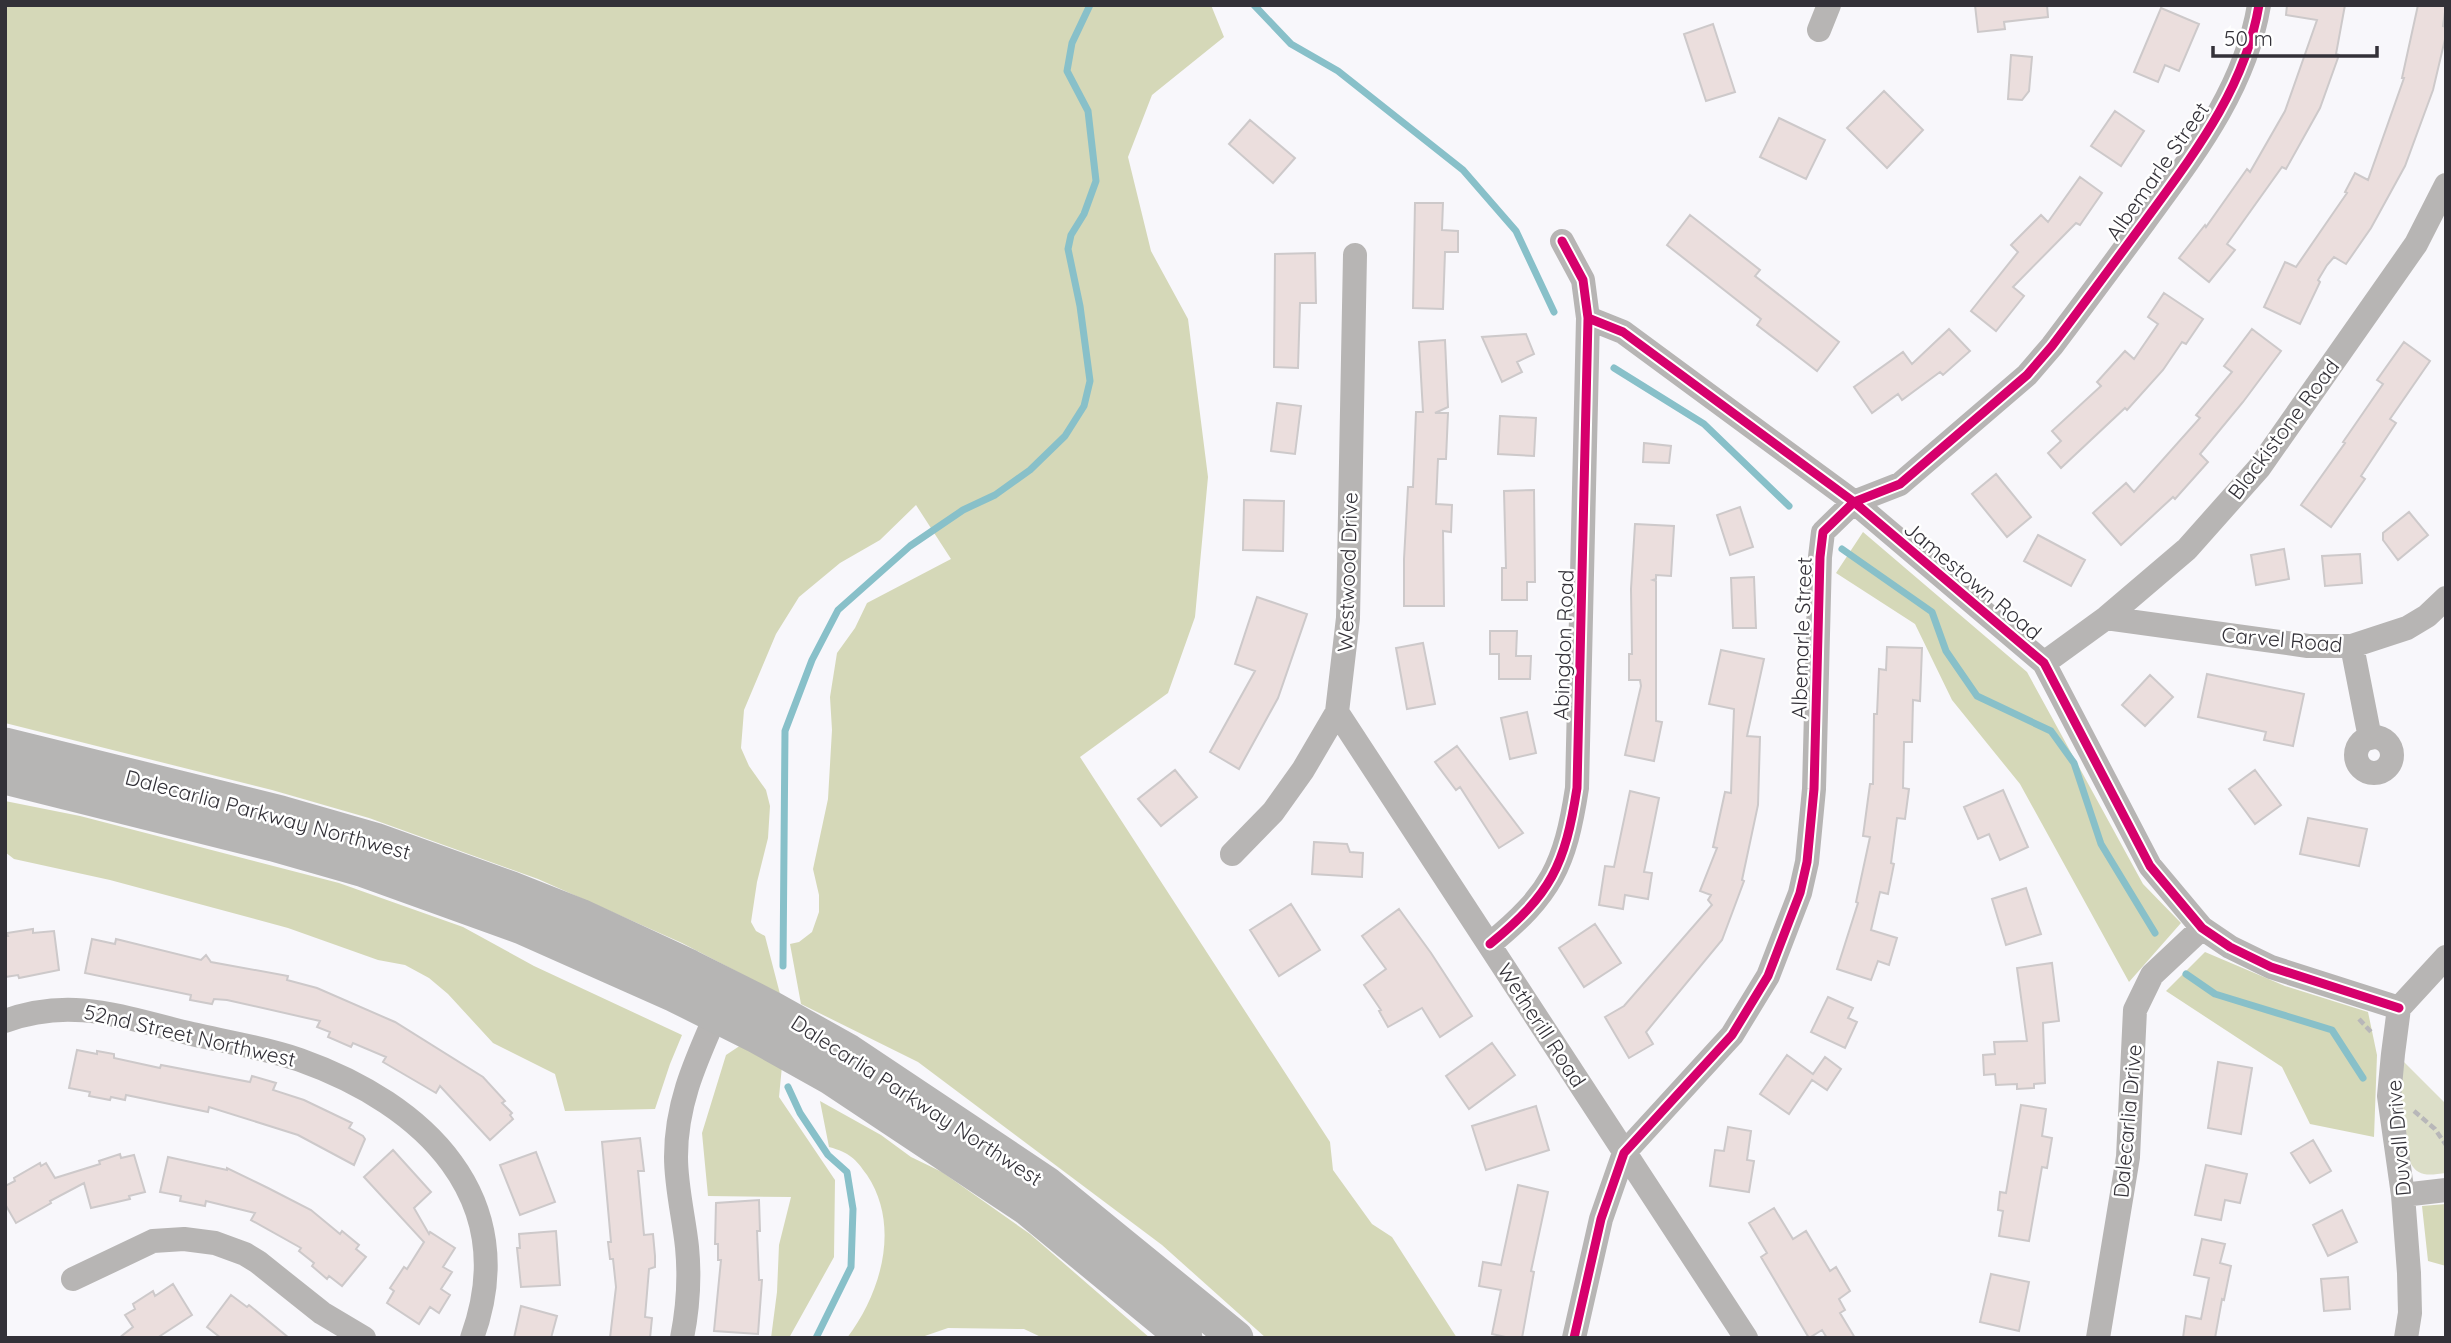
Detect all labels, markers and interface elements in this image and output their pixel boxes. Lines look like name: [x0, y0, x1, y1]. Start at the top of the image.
scale bar: [2213, 14, 2378, 58]
text: 50 m: [2224, 25, 2273, 51]
street label: Albemarle Street: [2100, 97, 2214, 245]
street label: Blackistone Road: [2222, 354, 2344, 504]
street label: Westwood Drive: [1331, 492, 1363, 652]
street label: Jamestown Road: [1899, 515, 2047, 645]
street label: Albemarle Street: [1785, 556, 1817, 720]
street label: Abingdon Road: [1547, 569, 1579, 721]
street label: Carvel Road: [2221, 621, 2343, 657]
street label: Dalecarlia Parkway Northwest: [123, 763, 413, 865]
street label: Wetherill Road: [1492, 958, 1592, 1092]
street label: 52nd Street Northwest: [82, 998, 298, 1072]
street label: Dalecarlia Parkway Northwest: [787, 1009, 1047, 1191]
street label: Dalecarlia Drive: [2107, 1043, 2147, 1199]
street label: Duvall Drive: [2380, 1079, 2416, 1197]

